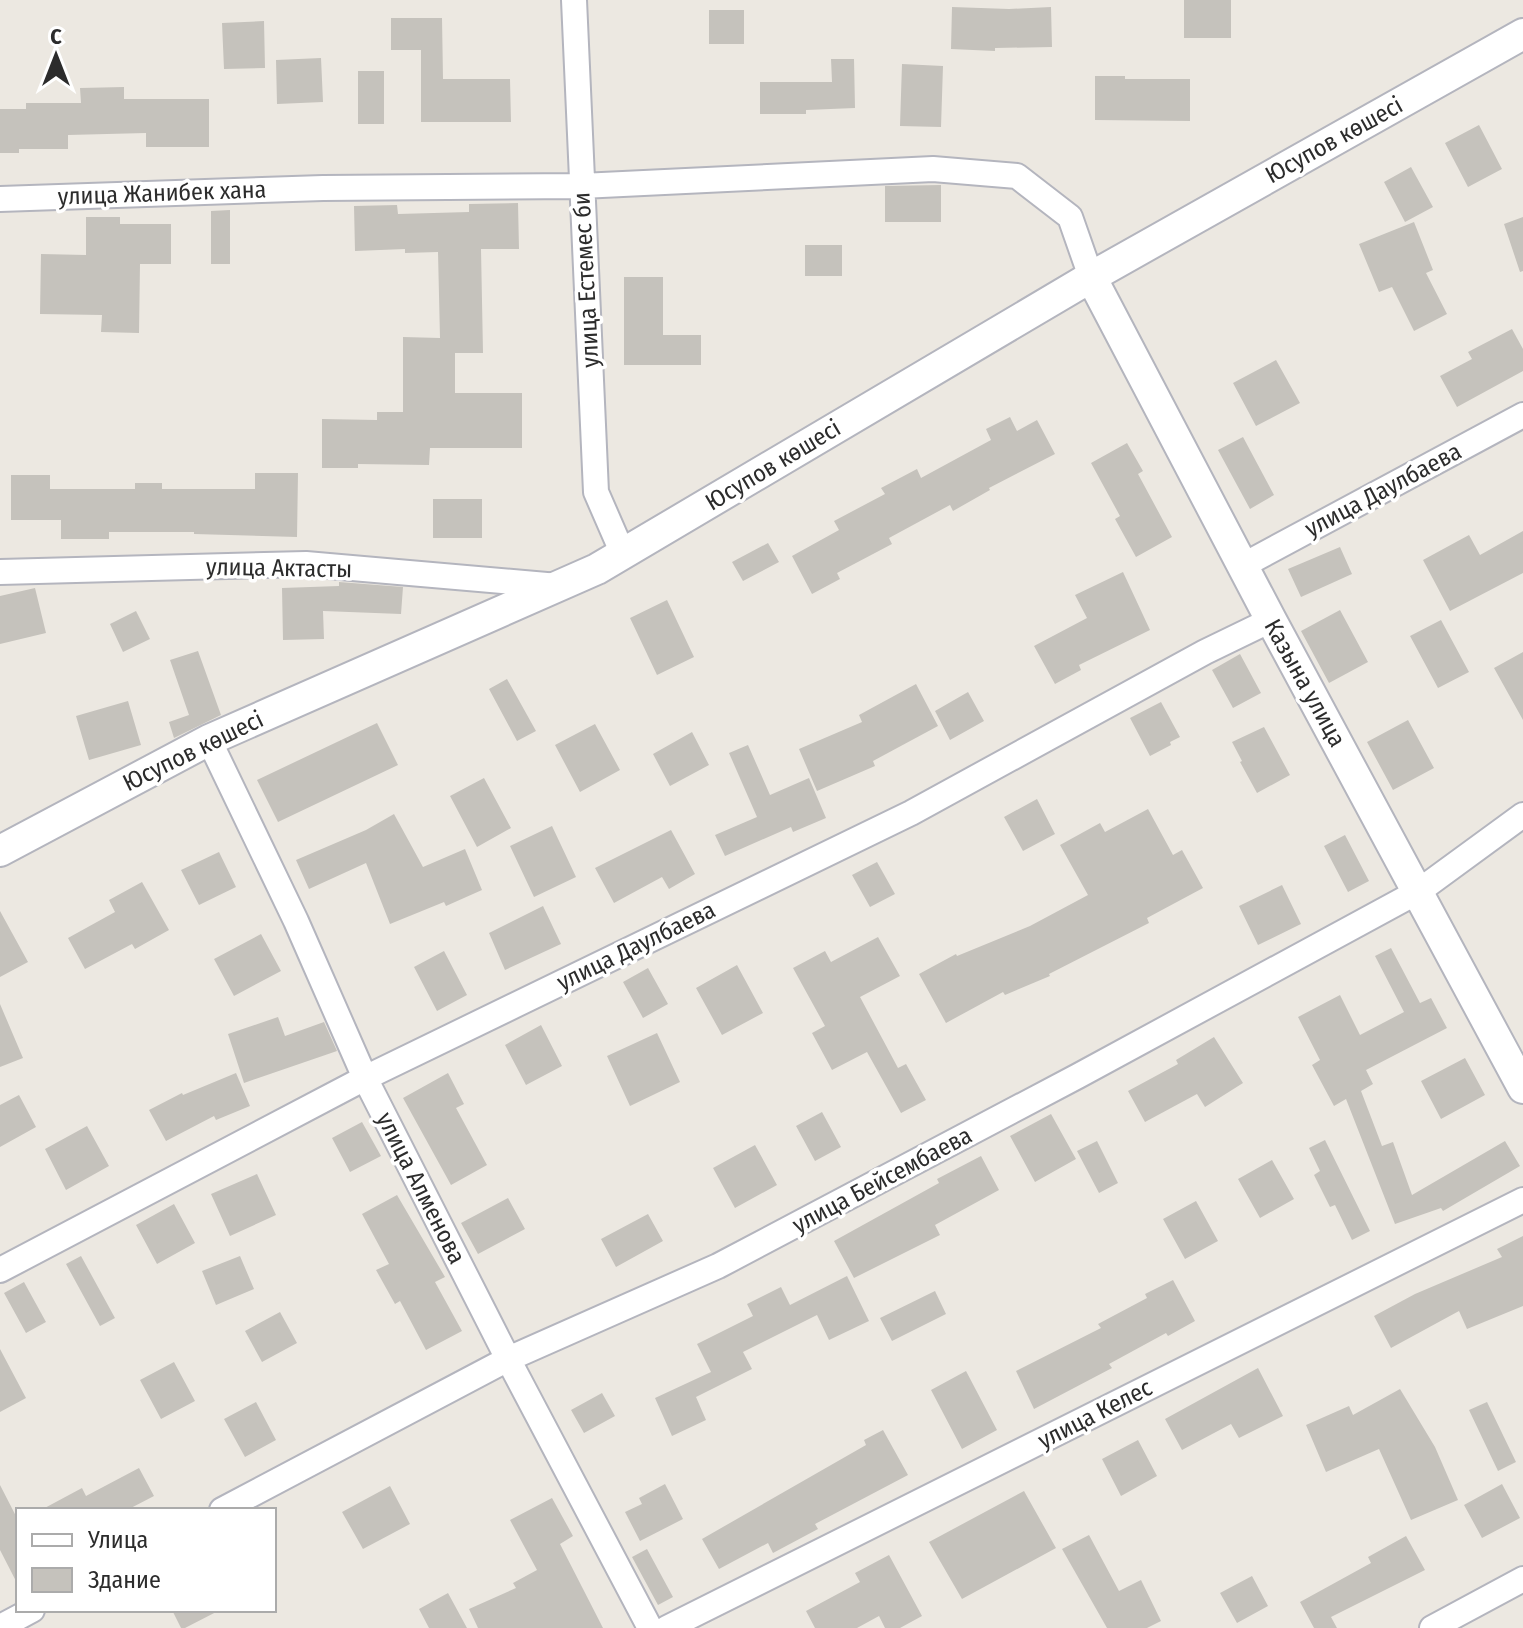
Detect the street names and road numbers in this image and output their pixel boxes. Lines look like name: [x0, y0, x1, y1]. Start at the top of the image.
street label: Юсупов көшесі: [1260, 91, 1408, 189]
street label: улица Жанибек хана: [57, 175, 267, 211]
street label: улица Естемес би: [567, 192, 605, 368]
street label: Юсупов көшесі: [700, 414, 846, 516]
street label: улица Даулбаева: [1300, 437, 1466, 543]
street label: улица Актасты: [206, 553, 352, 583]
street label: Казына улица: [1258, 614, 1352, 752]
street label: Юсупов көшесі: [118, 705, 268, 797]
street label: улица Даулбаева: [552, 896, 720, 996]
street label: улица Алменова: [371, 1108, 471, 1268]
street label: улица Бейсембаева: [788, 1121, 976, 1239]
street label: улица Келес: [1033, 1373, 1157, 1455]

